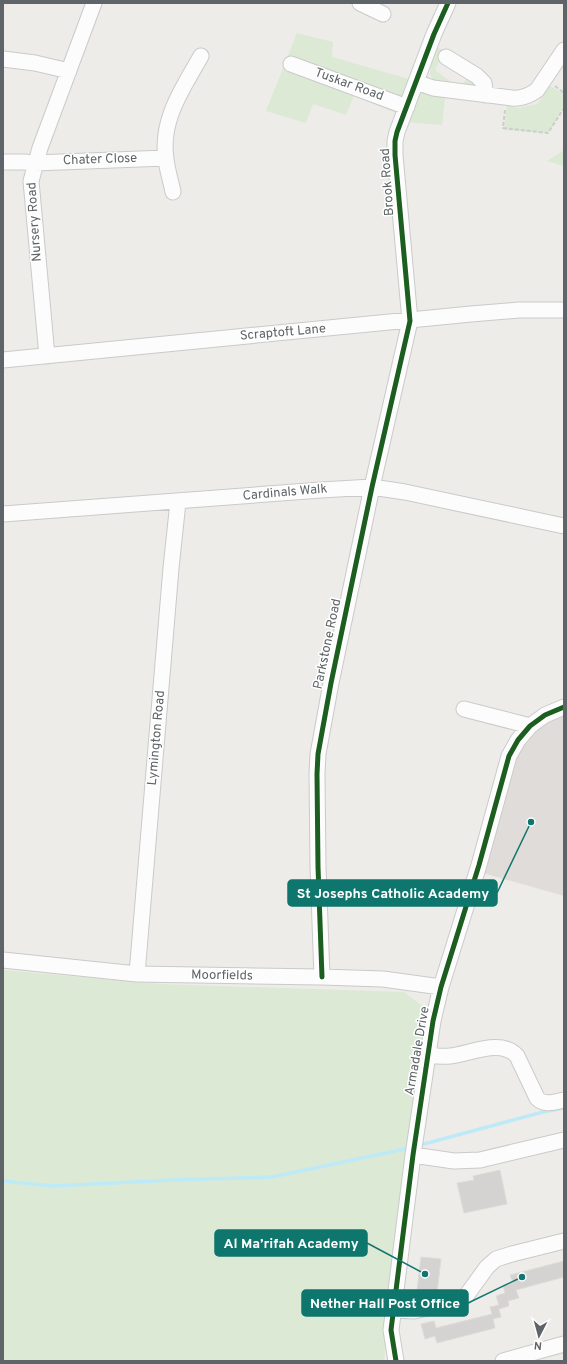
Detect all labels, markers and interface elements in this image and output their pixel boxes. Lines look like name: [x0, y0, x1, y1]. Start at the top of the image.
street label: Tuskar Road: [312, 65, 386, 105]
street label: Brook Road: [378, 148, 398, 216]
street label: Chater Close: [63, 151, 137, 169]
street label: Nursery Road: [24, 182, 46, 262]
street label: Scraptoft Lane: [239, 321, 327, 345]
street label: Cardinals Walk: [242, 481, 328, 505]
street label: Parkstone Road: [311, 597, 345, 691]
street label: Lymington Road: [145, 690, 169, 786]
callout: St Josephs Catholic Academy: [288, 880, 497, 906]
text: St Josephs Catholic Academy: [297, 886, 489, 903]
street label: Moorfields: [191, 967, 253, 985]
street label: Armadale Drive: [402, 1005, 434, 1097]
callout: Al Ma’rifah Academy: [215, 1230, 367, 1256]
text: Al Ma’rifah Academy: [223, 1236, 359, 1253]
callout: Nether Hall Post Office: [302, 1290, 468, 1316]
text: Nether Hall Post Office: [310, 1296, 460, 1313]
north arrow: [519, 1316, 559, 1356]
text: N: [533, 1338, 543, 1352]

